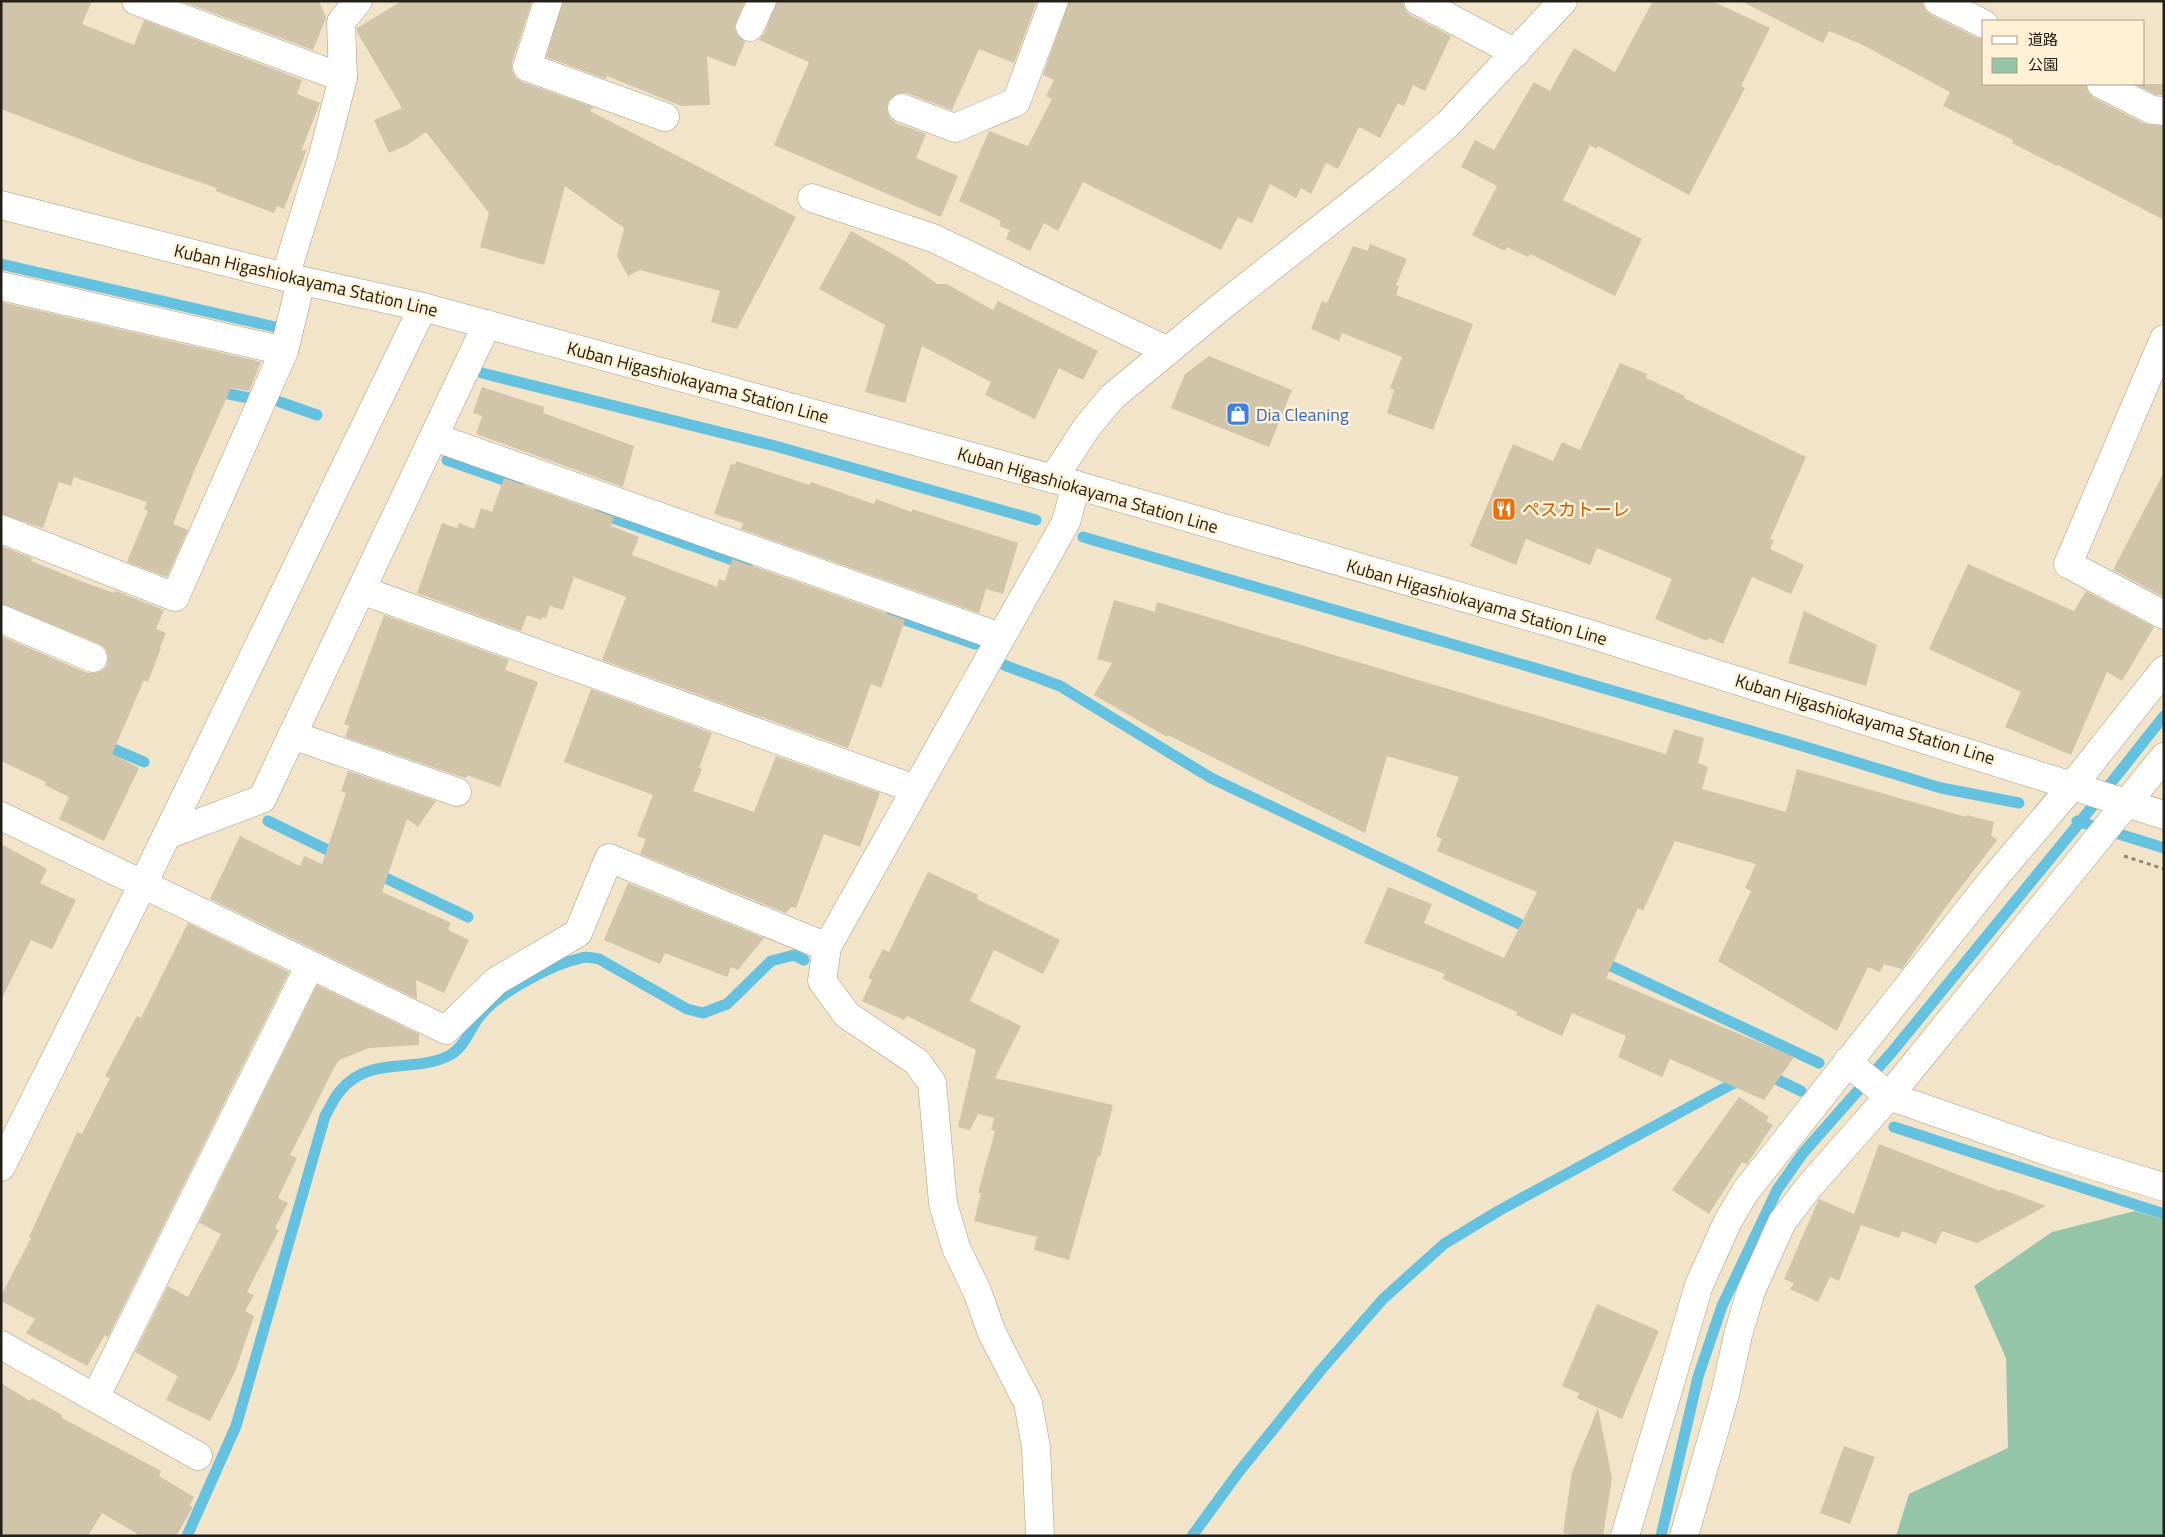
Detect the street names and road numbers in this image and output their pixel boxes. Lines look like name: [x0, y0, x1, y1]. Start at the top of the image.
street label: Kuban Higashiokayama Station Line: [171, 236, 441, 324]
street label: Kuban Higashiokayama Station Line: [564, 334, 832, 430]
street label: Kuban Higashiokayama Station Line: [954, 440, 1222, 540]
street label: Kuban Higashiokayama Station Line: [1343, 552, 1611, 652]
street label: Kuban Higashiokayama Station Line: [1732, 667, 1998, 771]

